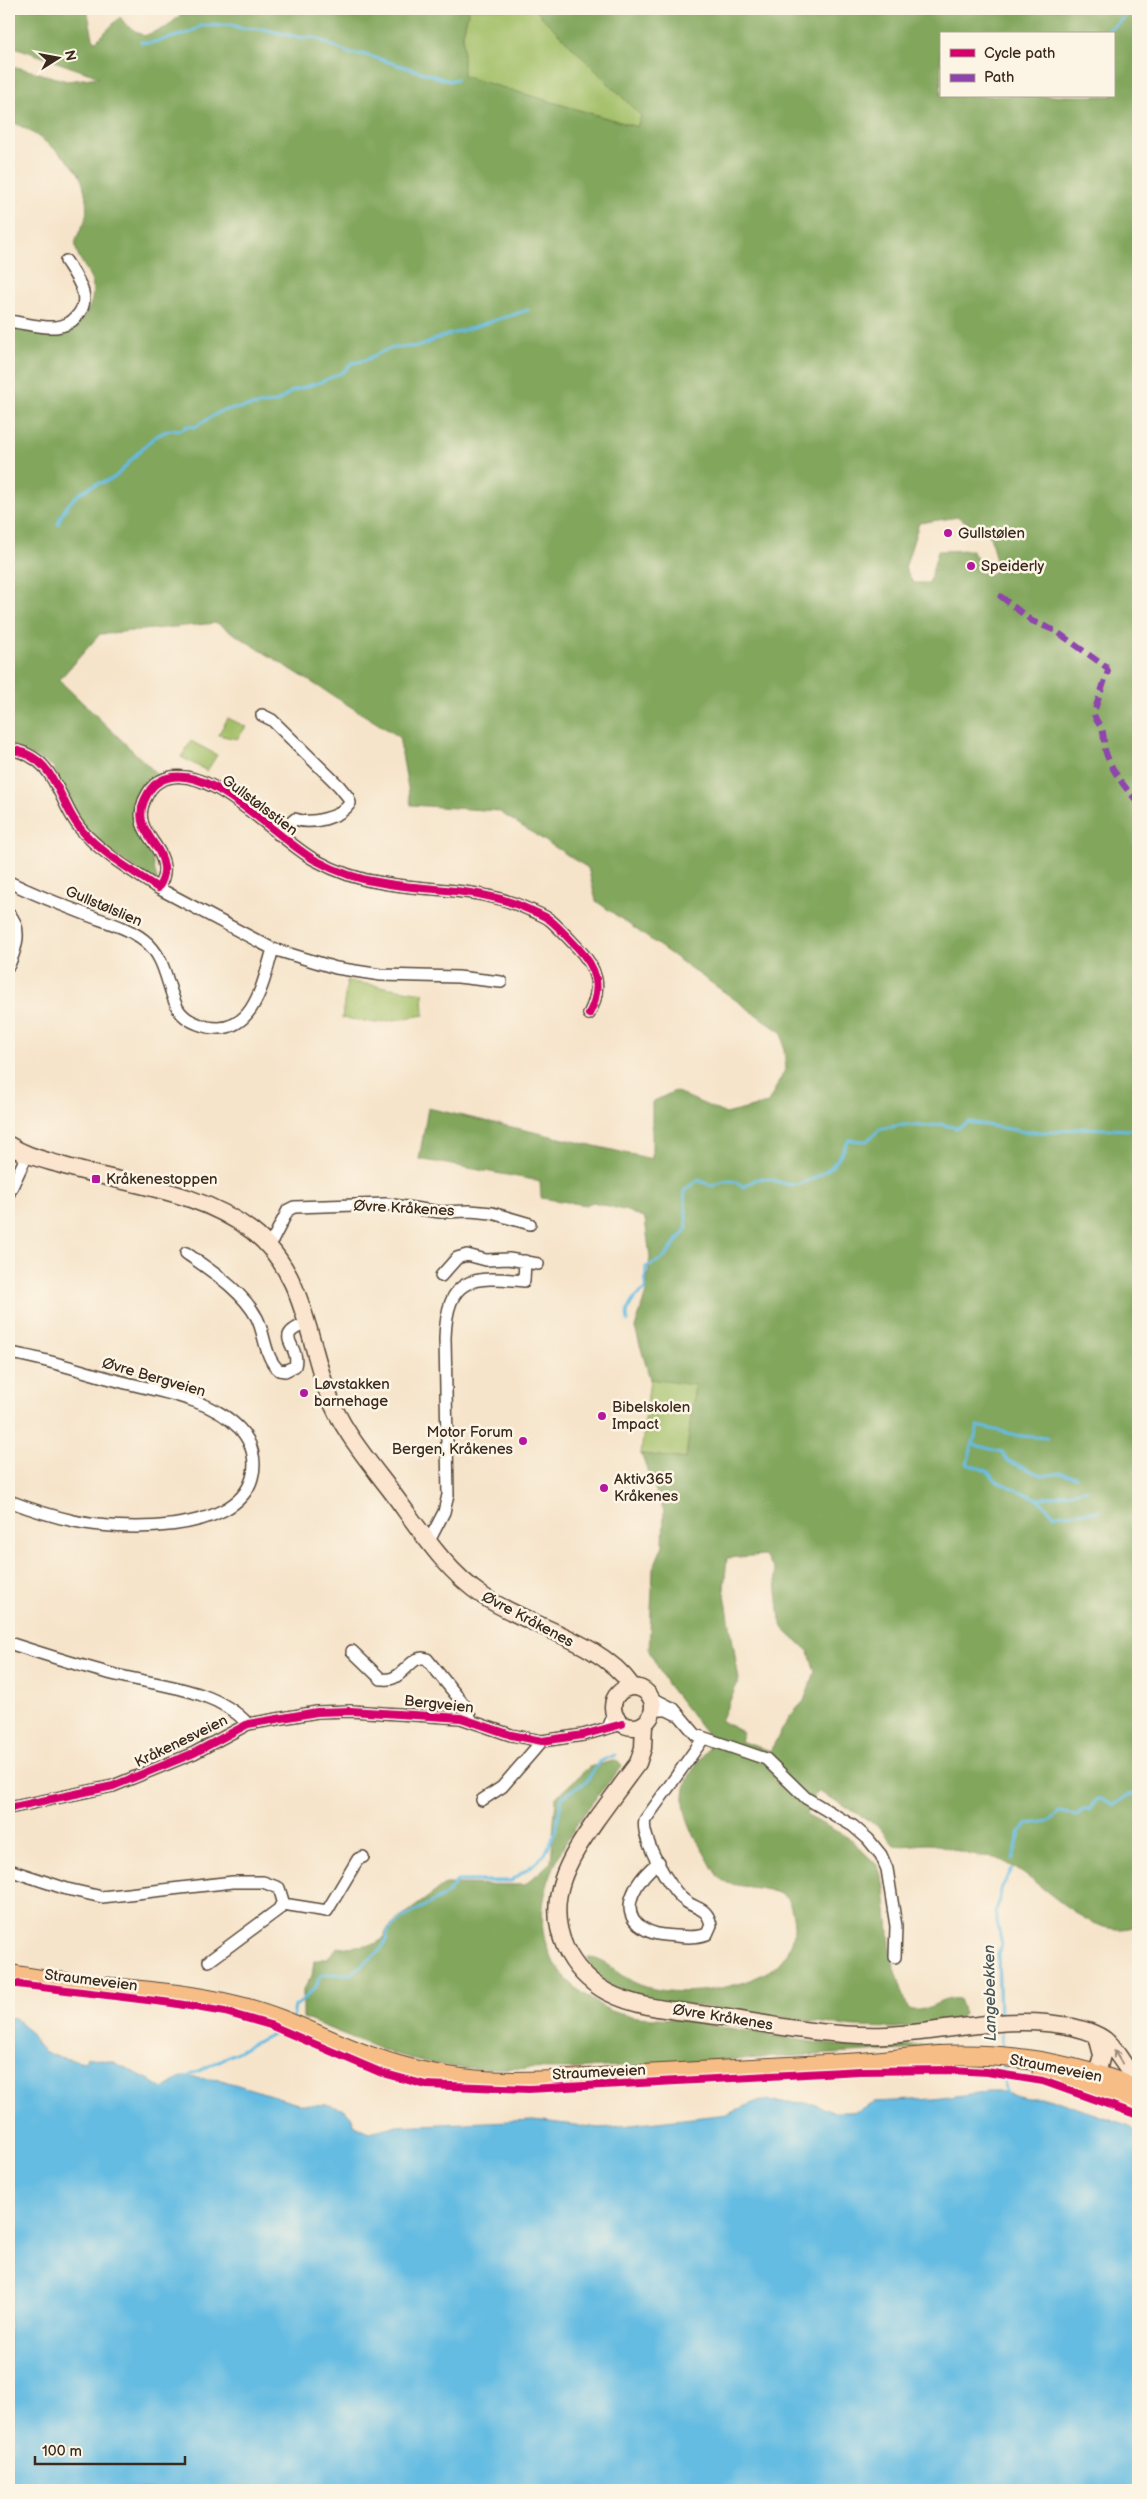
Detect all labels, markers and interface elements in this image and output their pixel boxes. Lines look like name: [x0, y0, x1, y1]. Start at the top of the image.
north arrow: [32, 32, 82, 82]
legend: [940, 32, 1114, 98]
text: Cycle path: [984, 44, 1055, 63]
text: N: [61, 49, 80, 62]
text: Path: [984, 68, 1014, 87]
place label: Gullstølen: [958, 524, 1025, 543]
marker: Gullstølen: [942, 527, 954, 539]
place label: Speiderly: [981, 557, 1044, 576]
marker: Speiderly: [965, 560, 977, 572]
street label: Gullstølsstien: [218, 771, 301, 840]
street label: Gullstølslien: [63, 882, 145, 931]
place label: Kråkenestoppen: [106, 1170, 217, 1189]
marker: Kråkenestoppen: [90, 1173, 102, 1185]
street label: Øvre Kråkenes: [353, 1196, 456, 1221]
street label: Øvre Bergveien: [100, 1354, 208, 1401]
place label: Løvstakken barnehage: [314, 1375, 390, 1411]
marker: Løvstakken barnehage: [298, 1387, 310, 1399]
place label: Bibelskolen Impact: [612, 1398, 690, 1434]
marker: Bibelskolen Impact: [596, 1410, 608, 1422]
place label: Motor Forum Bergen, Kråkenes: [392, 1423, 514, 1459]
marker: Motor Forum Bergen, Kråkenes: [517, 1435, 529, 1447]
place label: Aktiv365 Kråkenes: [614, 1470, 679, 1506]
marker: Aktiv365 Kråkenes: [598, 1482, 610, 1494]
street label: Øvre Kråkenes: [479, 1587, 577, 1652]
street label: Bergveien: [403, 1691, 475, 1718]
street label: Kråkenesveien: [132, 1711, 231, 1772]
water label: Langebekken: [980, 1944, 1001, 2041]
street label: Straumeveien: [43, 1965, 139, 1996]
street label: Øvre Kråkenes: [672, 2000, 775, 2035]
street label: Straumeveien: [1008, 2050, 1104, 2087]
one-way arrow: [1113, 2051, 1123, 2065]
street label: Straumeveien: [552, 2061, 646, 2084]
scale bar: [35, 2434, 185, 2466]
text: 100 m: [42, 2442, 82, 2461]

